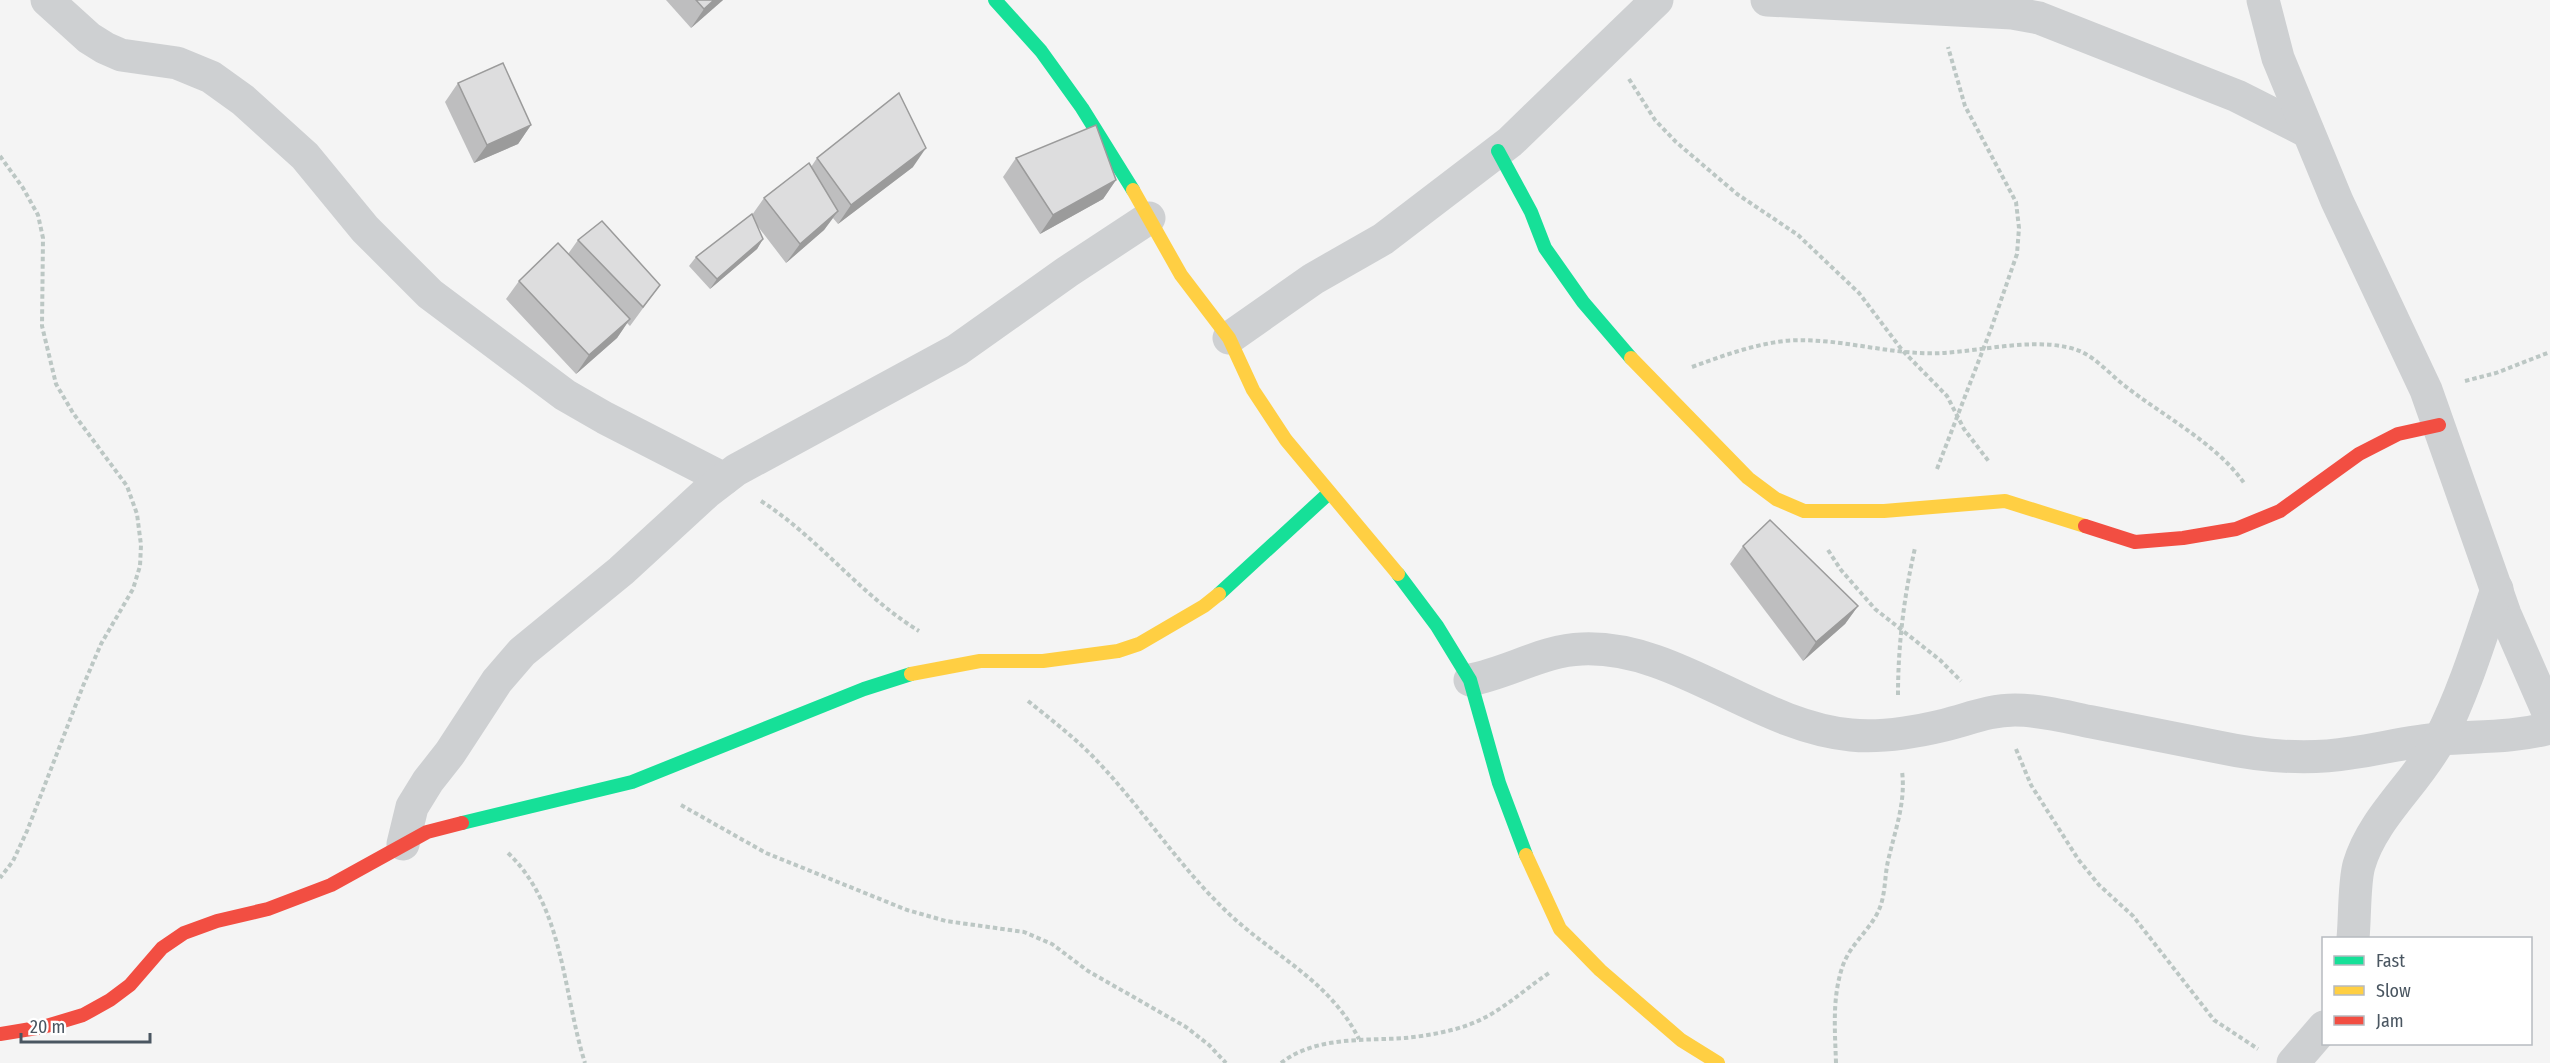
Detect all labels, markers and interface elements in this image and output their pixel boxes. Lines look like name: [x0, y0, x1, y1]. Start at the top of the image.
legend: [2322, 937, 2532, 1045]
text: Fast: [2376, 950, 2405, 972]
text: Slow: [2376, 980, 2411, 1002]
scale bar: [21, 1006, 150, 1044]
text: Jam: [2376, 1010, 2404, 1032]
text: 20 m: [30, 1016, 65, 1038]

